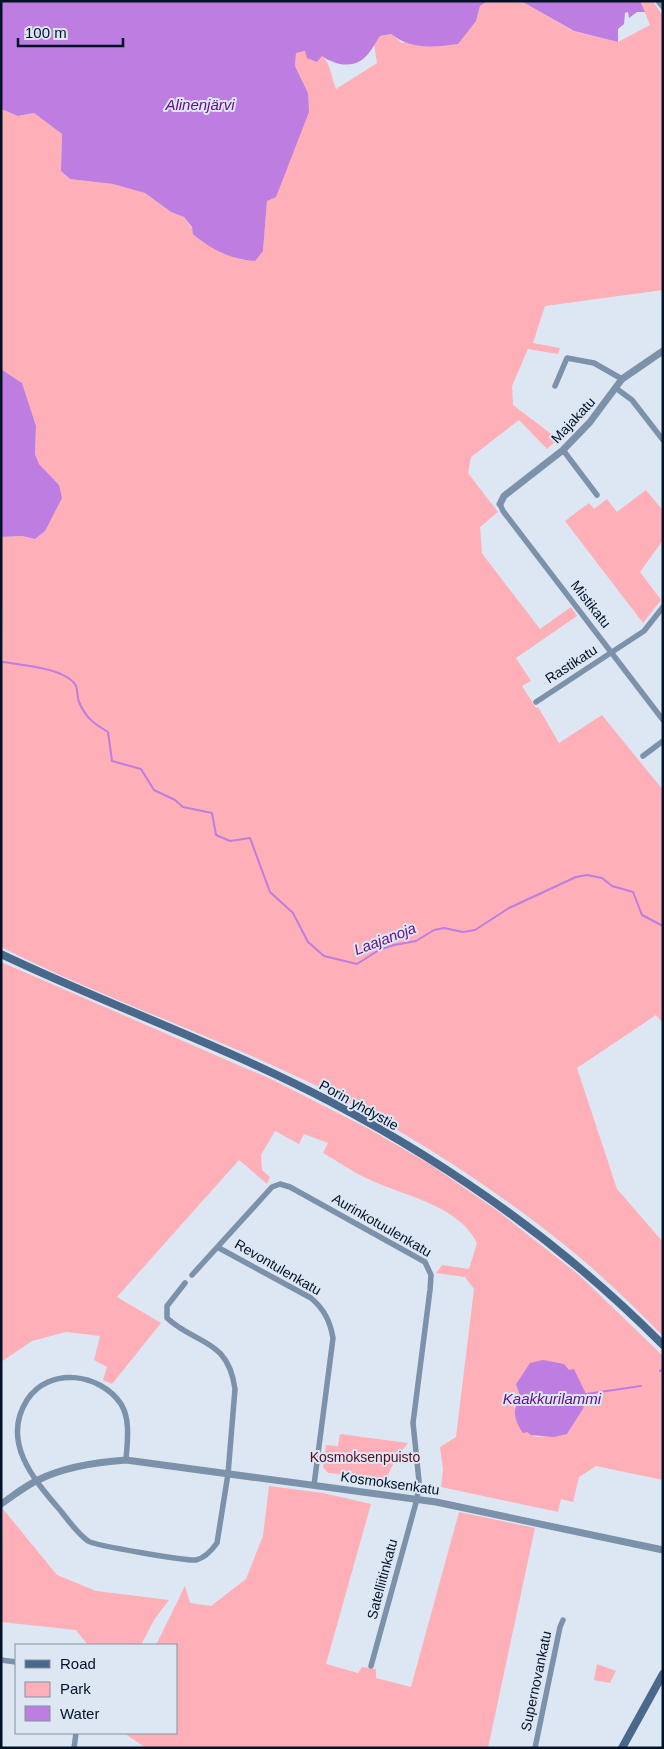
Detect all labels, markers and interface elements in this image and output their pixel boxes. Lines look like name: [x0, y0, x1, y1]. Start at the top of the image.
scale bar: [18, 15, 122, 47]
text: 100 m: [25, 24, 67, 41]
water label: Alinenjärvi: [164, 96, 235, 113]
street label: Majakatu: [548, 394, 598, 446]
street label: Mistikatu: [568, 577, 614, 631]
street label: Rastikatu: [542, 641, 600, 687]
water label: Laajanoja: [351, 919, 418, 958]
street label: Porin yhdystie: [317, 1077, 402, 1133]
street label: Aurinkotuulenkatu: [329, 1190, 435, 1260]
street label: Revontulenkatu: [232, 1236, 324, 1298]
water label: Kaakkurilammi: [503, 1390, 602, 1407]
park label: Kosmoksenpuisto: [310, 1449, 420, 1465]
street label: Kosmoksenkatu: [340, 1468, 440, 1498]
street label: Satelliitinkatu: [364, 1537, 400, 1621]
street label: Supernovankatu: [518, 1629, 554, 1733]
legend: [15, 1644, 178, 1734]
text: Road: [60, 1655, 96, 1672]
text: Park: [60, 1680, 91, 1697]
text: Water: [60, 1705, 99, 1722]

